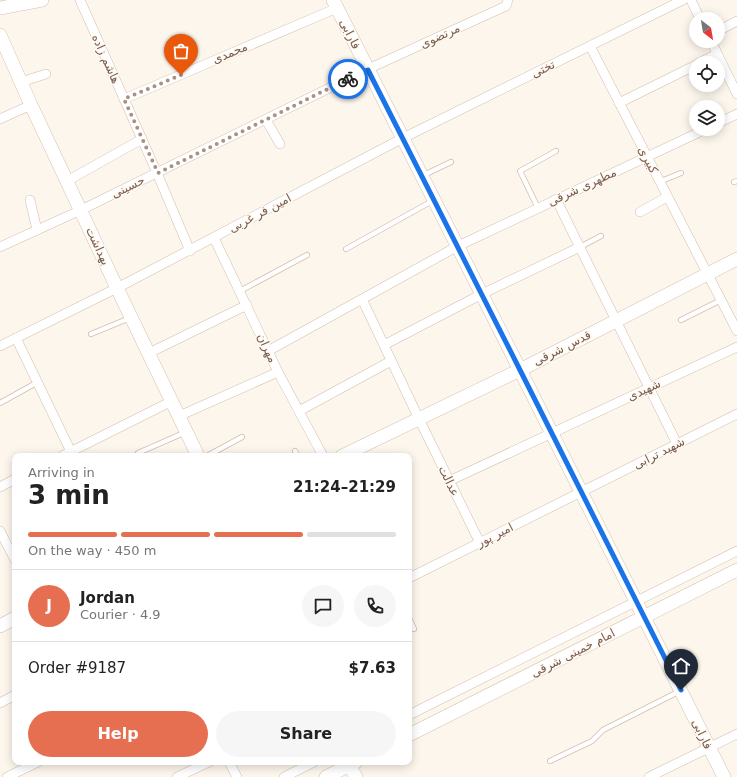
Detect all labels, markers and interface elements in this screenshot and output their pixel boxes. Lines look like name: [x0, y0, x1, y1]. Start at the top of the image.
north arrow: [689, 12, 725, 48]
map controls: [689, 12, 725, 136]
street label: فارابی: [336, 17, 363, 52]
street label: مرتضوی: [418, 21, 463, 52]
street label: هاشم زاده: [88, 32, 123, 86]
pin: [164, 34, 198, 75]
street label: محمدی: [210, 39, 250, 67]
icon: bag: [170, 40, 192, 62]
button: locate: [689, 56, 725, 92]
street label: تختی: [529, 57, 557, 81]
courier: [328, 59, 368, 99]
icon: bike: [337, 68, 359, 90]
button: layers: [689, 100, 725, 136]
street label: کبیری: [634, 144, 661, 177]
street label: مطهری شرقی: [545, 165, 619, 210]
street label: حسینی: [109, 173, 147, 201]
street label: امین فر غربی: [226, 191, 294, 236]
street label: بهداشت: [83, 225, 113, 267]
street label: قدس شرقی: [531, 327, 594, 369]
street label: مهران: [253, 331, 280, 365]
street label: شهیدی: [625, 376, 663, 404]
street label: شهید ترابی: [631, 434, 688, 473]
street label: عدالت: [436, 463, 462, 499]
text: Arriving in: [28, 465, 95, 480]
text: 21:24–21:29: [293, 478, 396, 496]
text: 3 min: [28, 480, 110, 510]
street label: امیر پور: [473, 520, 516, 551]
text: On the way · 450 m: [28, 543, 156, 558]
button: chat: [302, 585, 344, 627]
button: phone: [354, 585, 396, 627]
text: Jordan: [80, 589, 135, 607]
text: J: [46, 597, 52, 615]
text: Courier · 4.9: [80, 607, 161, 622]
street label: امام خمینی شرقی: [529, 626, 618, 681]
pin: [664, 649, 698, 690]
icon: home: [670, 655, 692, 677]
text: Order #9187: [28, 659, 126, 677]
text: $7.63: [349, 659, 396, 677]
button: Help: [28, 711, 208, 757]
button: Share: [216, 711, 396, 757]
street label: فارابی: [688, 717, 715, 752]

